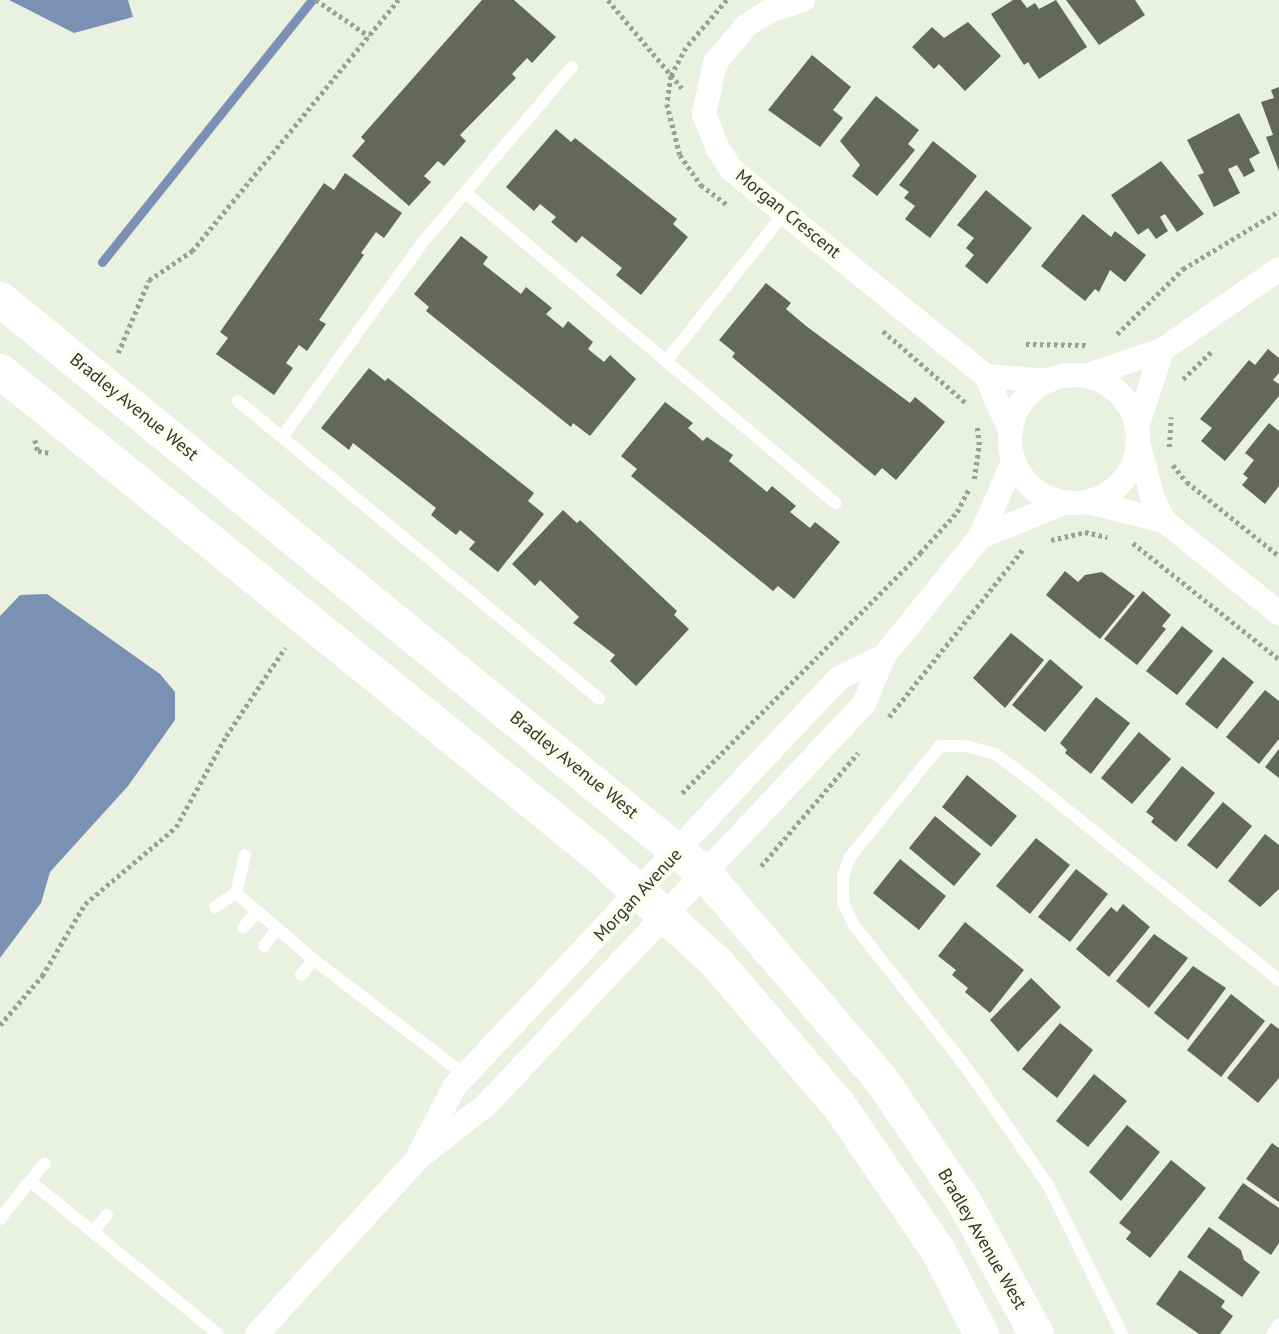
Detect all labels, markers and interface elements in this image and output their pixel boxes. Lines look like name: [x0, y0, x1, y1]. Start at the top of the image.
street label: Morgan Crescent: [731, 165, 845, 263]
street label: Bradley Avenue West: [65, 348, 203, 466]
street label: Bradley Avenue West: [505, 706, 643, 824]
street label: Morgan Avenue: [589, 844, 687, 946]
street label: Bradley Avenue West: [933, 1164, 1031, 1314]

